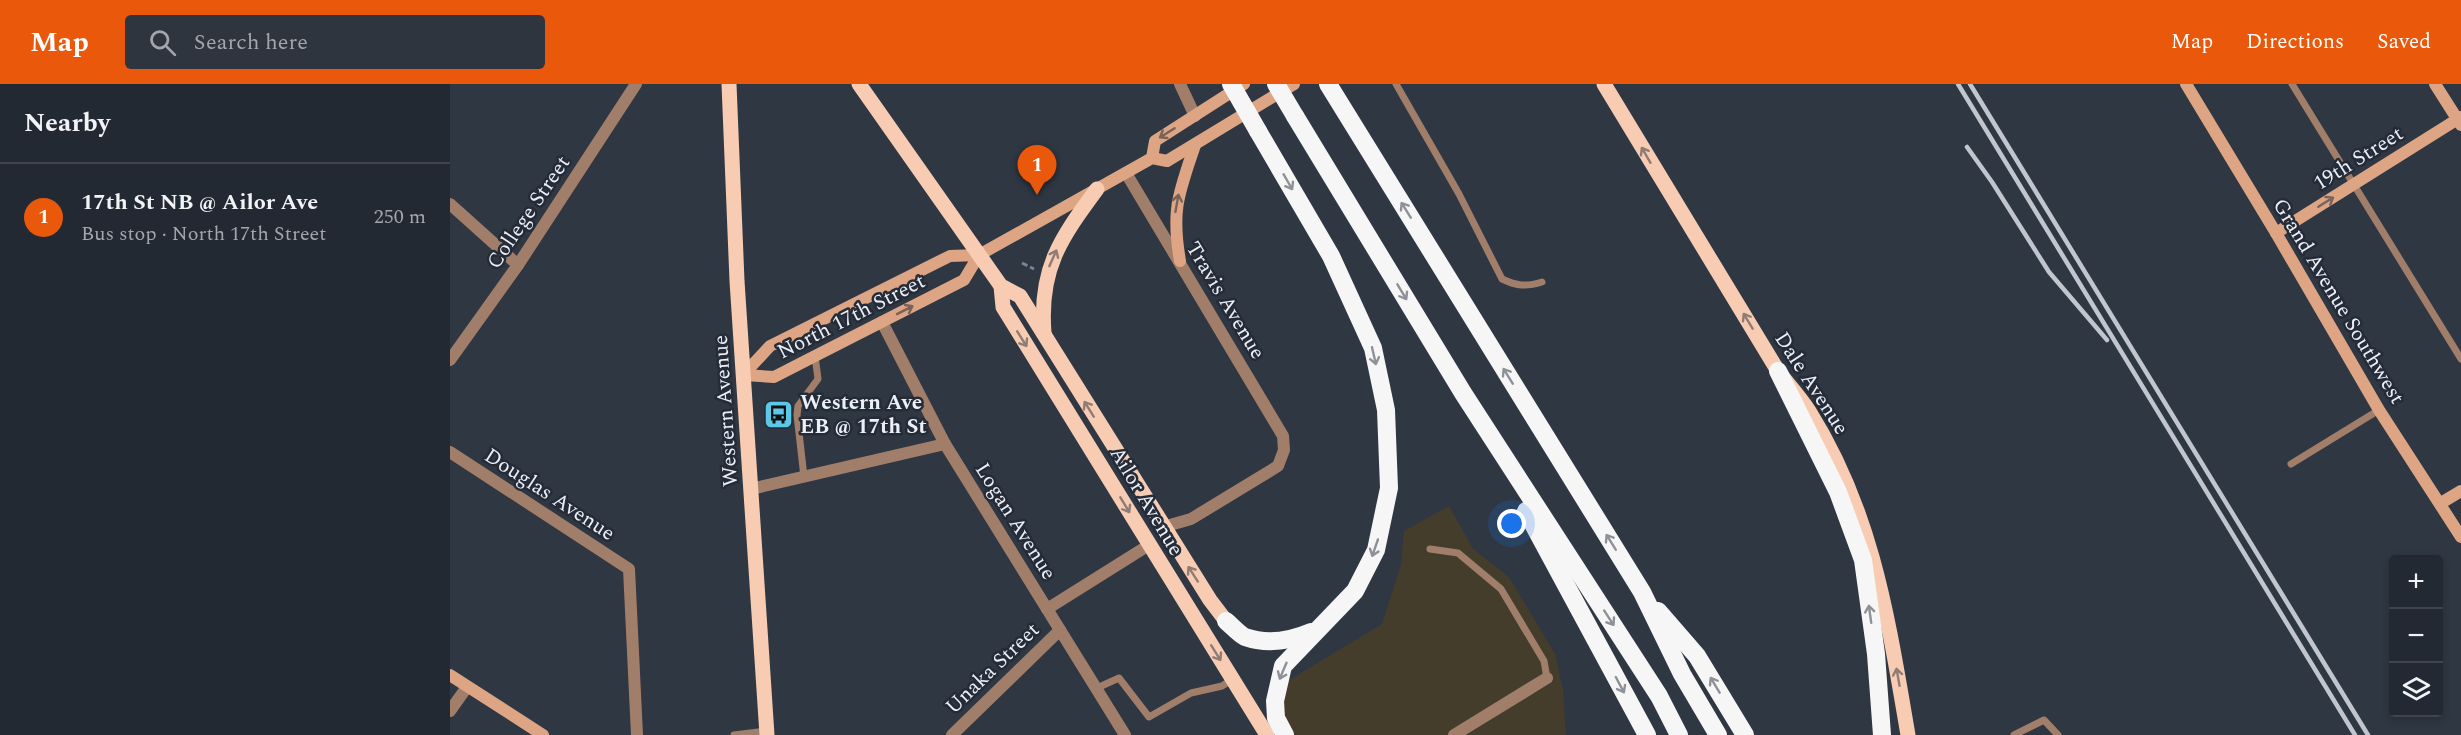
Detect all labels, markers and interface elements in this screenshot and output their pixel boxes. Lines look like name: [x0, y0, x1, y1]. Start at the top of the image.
search box: [125, 15, 545, 69]
text: Map: [30, 21, 89, 64]
icon: search: [146, 26, 179, 59]
text: Search here: [194, 26, 308, 59]
text: Map: [2171, 26, 2213, 58]
text: Directions: [2246, 26, 2344, 58]
text: Saved: [2377, 26, 2431, 58]
text: Nearby: [24, 103, 110, 143]
street label: 19th Street: [2307, 119, 2410, 199]
one-way arrow: [1159, 126, 1176, 139]
pin: 1: [1018, 146, 1056, 195]
one-way arrow: [1639, 147, 1651, 164]
street label: College Street: [479, 149, 579, 276]
one-way arrow: [1282, 173, 1294, 190]
text: 17th St NB @ Ailor Ave: [81, 186, 318, 219]
street label: Grand Avenue Southwest: [2264, 192, 2412, 411]
one-way arrow: [1172, 194, 1183, 213]
one-way arrow: [2317, 195, 2334, 207]
text: 1: [38, 202, 49, 232]
text: 250 m: [374, 202, 426, 232]
one-way arrow: [1399, 202, 1411, 219]
text: Bus stop · North 17th Street: [81, 219, 326, 249]
street label: Travis Avenue: [1177, 235, 1273, 366]
one-way arrow: [1048, 250, 1059, 268]
street label: North 17th Street: [772, 266, 931, 368]
one-way arrow: [1396, 283, 1408, 300]
one-way arrow: [896, 304, 913, 316]
one-way arrow: [1741, 313, 1753, 330]
street label: Dale Avenue: [1766, 326, 1857, 441]
one-way arrow: [1016, 330, 1029, 347]
street label: Western Avenue: [705, 334, 747, 488]
one-way arrow: [1369, 346, 1381, 365]
one-way arrow: [1502, 368, 1514, 385]
place label: Western Ave EB @ 17th St: [800, 387, 927, 443]
bus stop icon: Western Ave EB @ 17th St: [763, 398, 795, 430]
one-way arrow: [1082, 401, 1094, 418]
street label: Douglas Avenue: [478, 440, 621, 549]
street label: Ailor Avenue: [1101, 441, 1191, 562]
street label: Logan Avenue: [966, 457, 1064, 586]
one-way arrow: [1119, 496, 1131, 513]
your location: [1497, 509, 1526, 538]
one-way arrow: [1604, 534, 1616, 551]
one-way arrow: [1369, 538, 1380, 557]
map controls: [2389, 555, 2443, 717]
button: +: [2389, 555, 2443, 609]
one-way arrow: [1187, 566, 1199, 583]
one-way arrow: [1865, 605, 1876, 625]
button: −: [2389, 609, 2443, 663]
one-way arrow: [1602, 610, 1615, 627]
street label: Unaka Street: [938, 615, 1047, 722]
one-way arrow: [1210, 645, 1223, 662]
one-way arrow: [1277, 661, 1288, 679]
button: layers: [2389, 663, 2443, 717]
one-way arrow: [1892, 668, 1903, 688]
one-way arrow: [1614, 676, 1626, 693]
one-way arrow: [1708, 677, 1720, 694]

